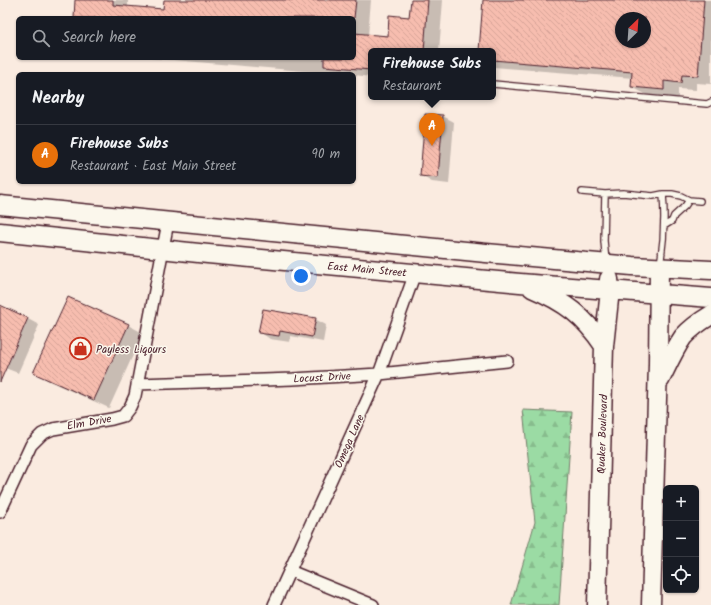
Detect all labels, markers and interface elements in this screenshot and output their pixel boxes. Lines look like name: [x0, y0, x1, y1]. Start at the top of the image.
north arrow: [615, 12, 651, 48]
search box: [16, 16, 356, 60]
text: Search here: [62, 26, 136, 50]
icon: search: [30, 27, 52, 49]
popup: [368, 48, 496, 100]
text: Firehouse Subs: [383, 52, 481, 76]
text: Restaurant: [383, 76, 441, 97]
text: Nearby: [32, 85, 84, 112]
pin: A: [419, 113, 445, 146]
text: Firehouse Subs: [70, 132, 169, 156]
text: A: [41, 144, 49, 165]
text: 90 m: [312, 144, 340, 165]
text: Restaurant · East Main Street: [70, 156, 236, 177]
street label: East Main Street: [326, 258, 408, 282]
your location: [291, 266, 311, 286]
shop icon: Payless Liqours: [68, 336, 94, 362]
place label: Payless Liqours: [96, 341, 166, 359]
street label: Locust Drive: [293, 368, 351, 388]
street label: Quaker Boulevard: [593, 393, 613, 474]
street label: Elm Drive: [65, 410, 113, 436]
street label: Omega Lane: [330, 412, 370, 471]
map controls: [663, 485, 699, 593]
button: +: [663, 485, 699, 521]
button: −: [663, 521, 699, 557]
button: locate: [663, 557, 699, 593]

